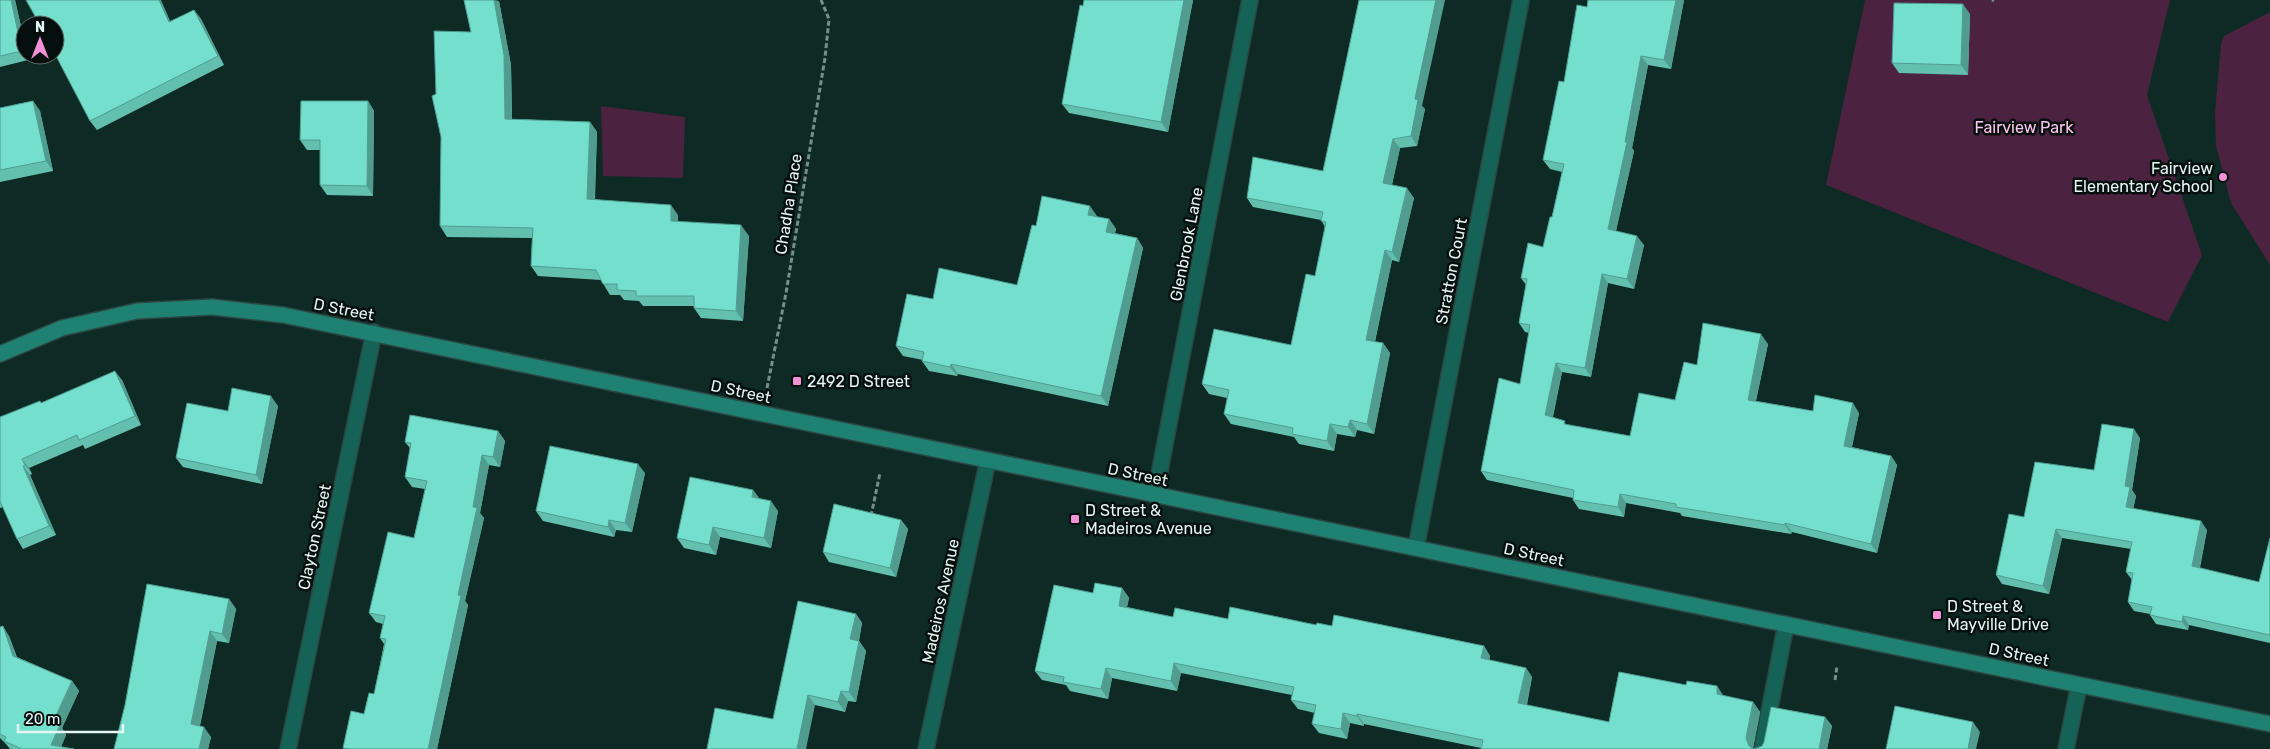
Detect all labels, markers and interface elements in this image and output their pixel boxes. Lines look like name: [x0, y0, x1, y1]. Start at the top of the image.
north arrow: [15, 15, 65, 65]
text: N: [35, 19, 45, 36]
park label: Fairview Park: [1975, 118, 2074, 137]
street label: Chadha Place: [771, 152, 806, 256]
place label: Fairview Elementary School: [2073, 159, 2213, 196]
marker: Fairview Elementary School: [2217, 171, 2229, 183]
street label: Glenbrook Lane: [1166, 185, 1207, 303]
street label: Stratton Court: [1432, 216, 1471, 326]
street label: D Street: [312, 294, 376, 325]
place label: 2492 D Street: [807, 372, 910, 391]
marker: 2492 D Street: [791, 375, 803, 387]
street label: D Street: [709, 376, 773, 407]
street label: D Street: [1106, 459, 1170, 490]
street label: Clayton Street: [294, 483, 335, 592]
place label: D Street & Madeiros Avenue: [1085, 501, 1212, 538]
marker: D Street & Madeiros Avenue: [1069, 513, 1081, 525]
street label: Madeiros Avenue: [918, 537, 963, 665]
street label: D Street: [1502, 539, 1566, 570]
place label: D Street & Mayville Drive: [1947, 597, 2049, 634]
marker: D Street & Mayville Drive: [1931, 609, 1943, 621]
street label: D Street: [1987, 639, 2051, 670]
scale bar: [18, 702, 122, 734]
text: 20 m: [25, 710, 60, 728]

